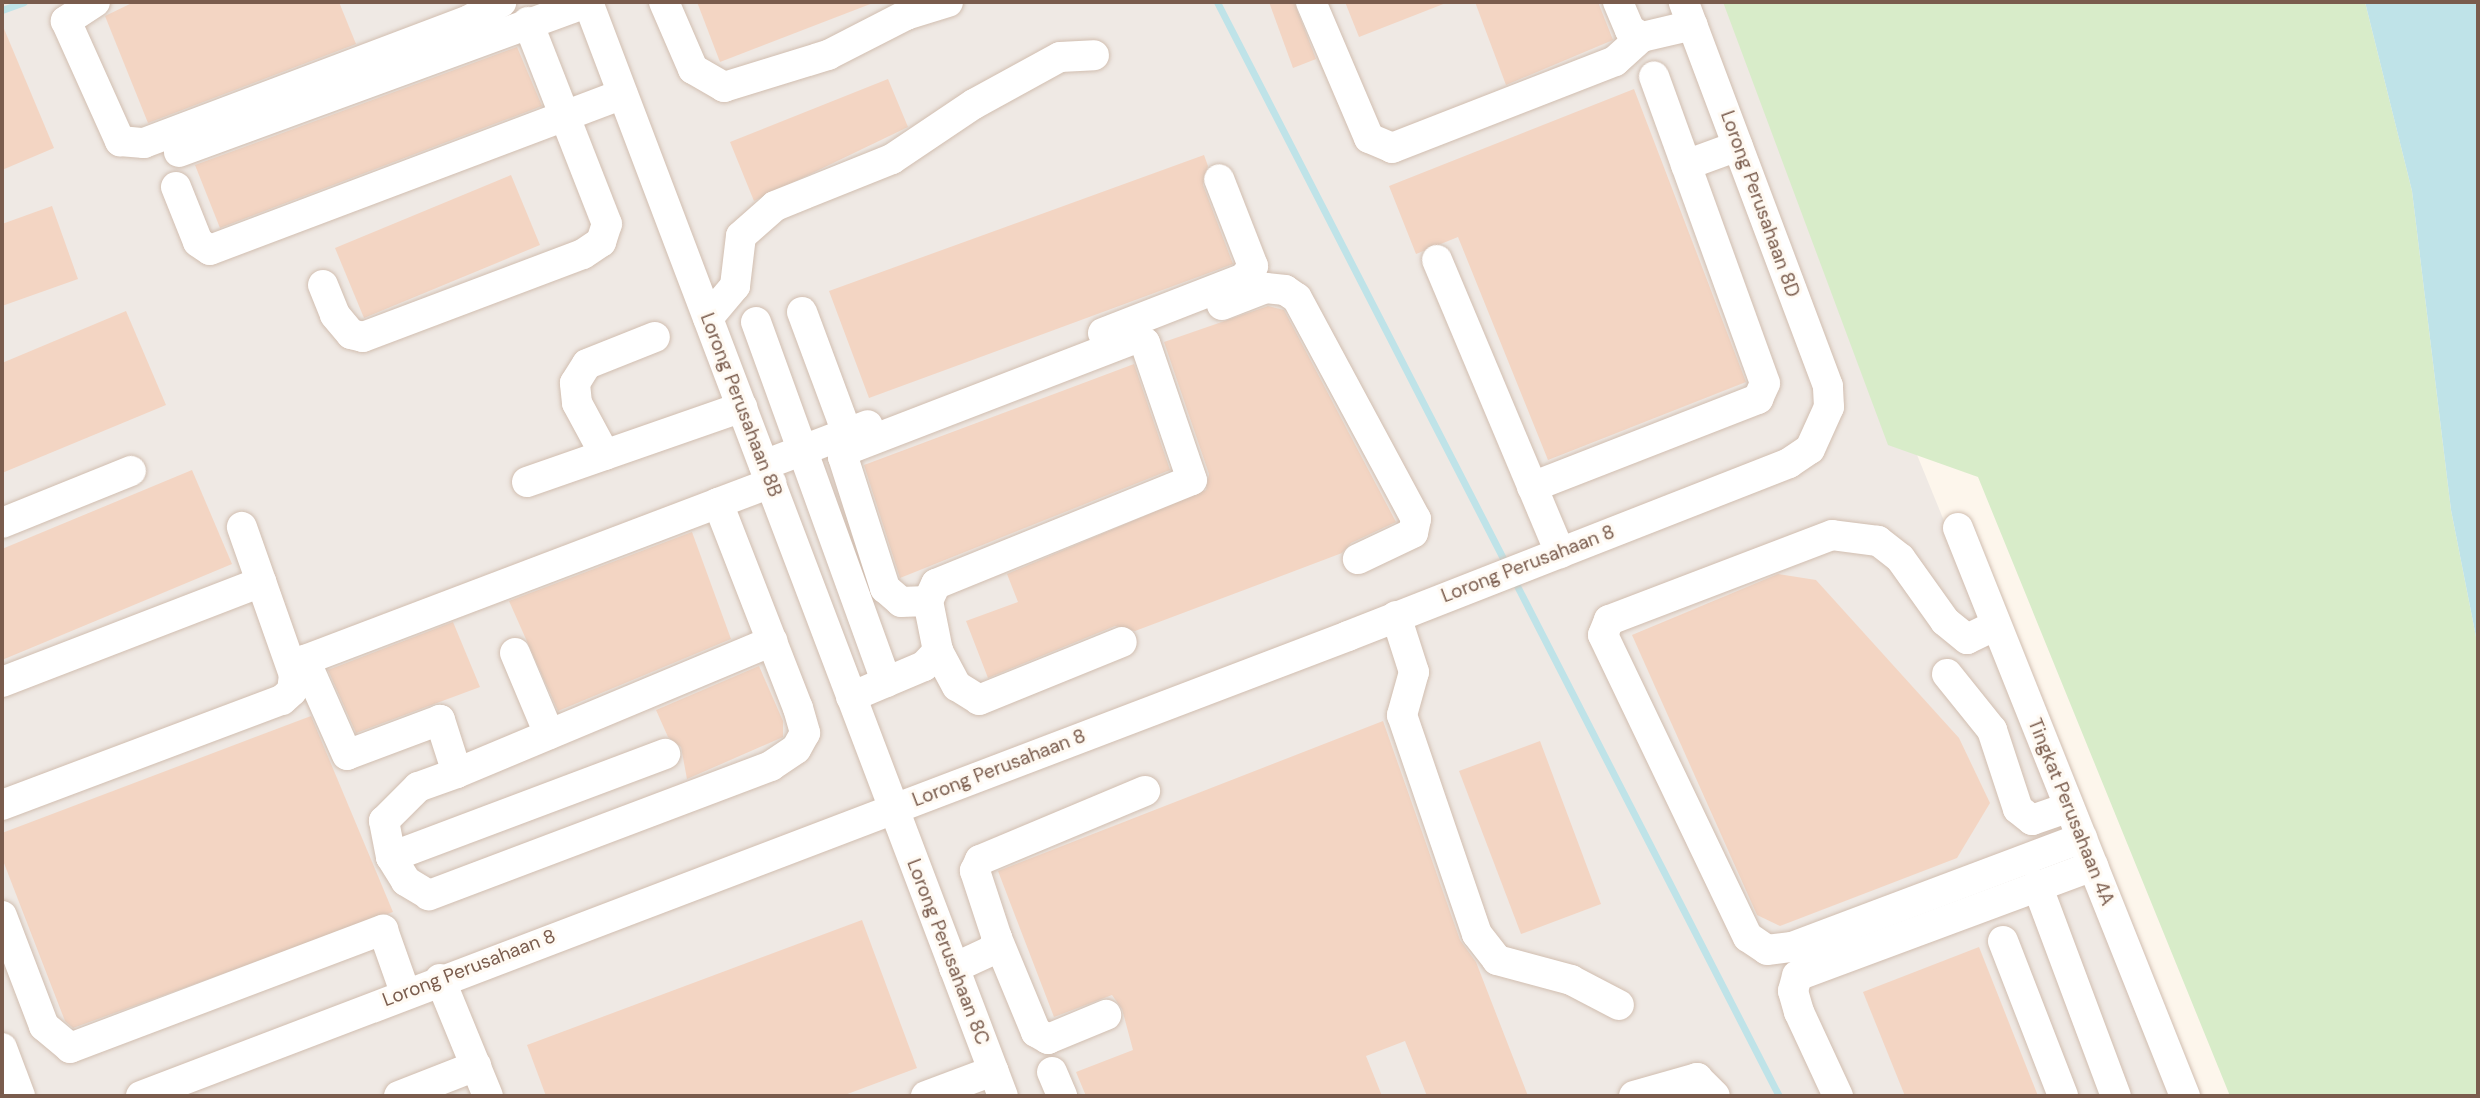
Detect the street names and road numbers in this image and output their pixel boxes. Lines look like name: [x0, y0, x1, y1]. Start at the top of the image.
street label: Lorong Perusahaan 8D: [1716, 108, 1804, 300]
street label: Lorong Perusahaan 8B: [695, 310, 787, 500]
street label: Lorong Perusahaan 8: [1438, 520, 1618, 608]
street label: Tingkat Perusahaan 4A: [2023, 715, 2119, 909]
street label: Lorong Perusahaan 8: [909, 724, 1089, 812]
street label: Lorong Perusahaan 8C: [902, 856, 994, 1048]
street label: Lorong Perusahaan 8: [379, 924, 559, 1012]

